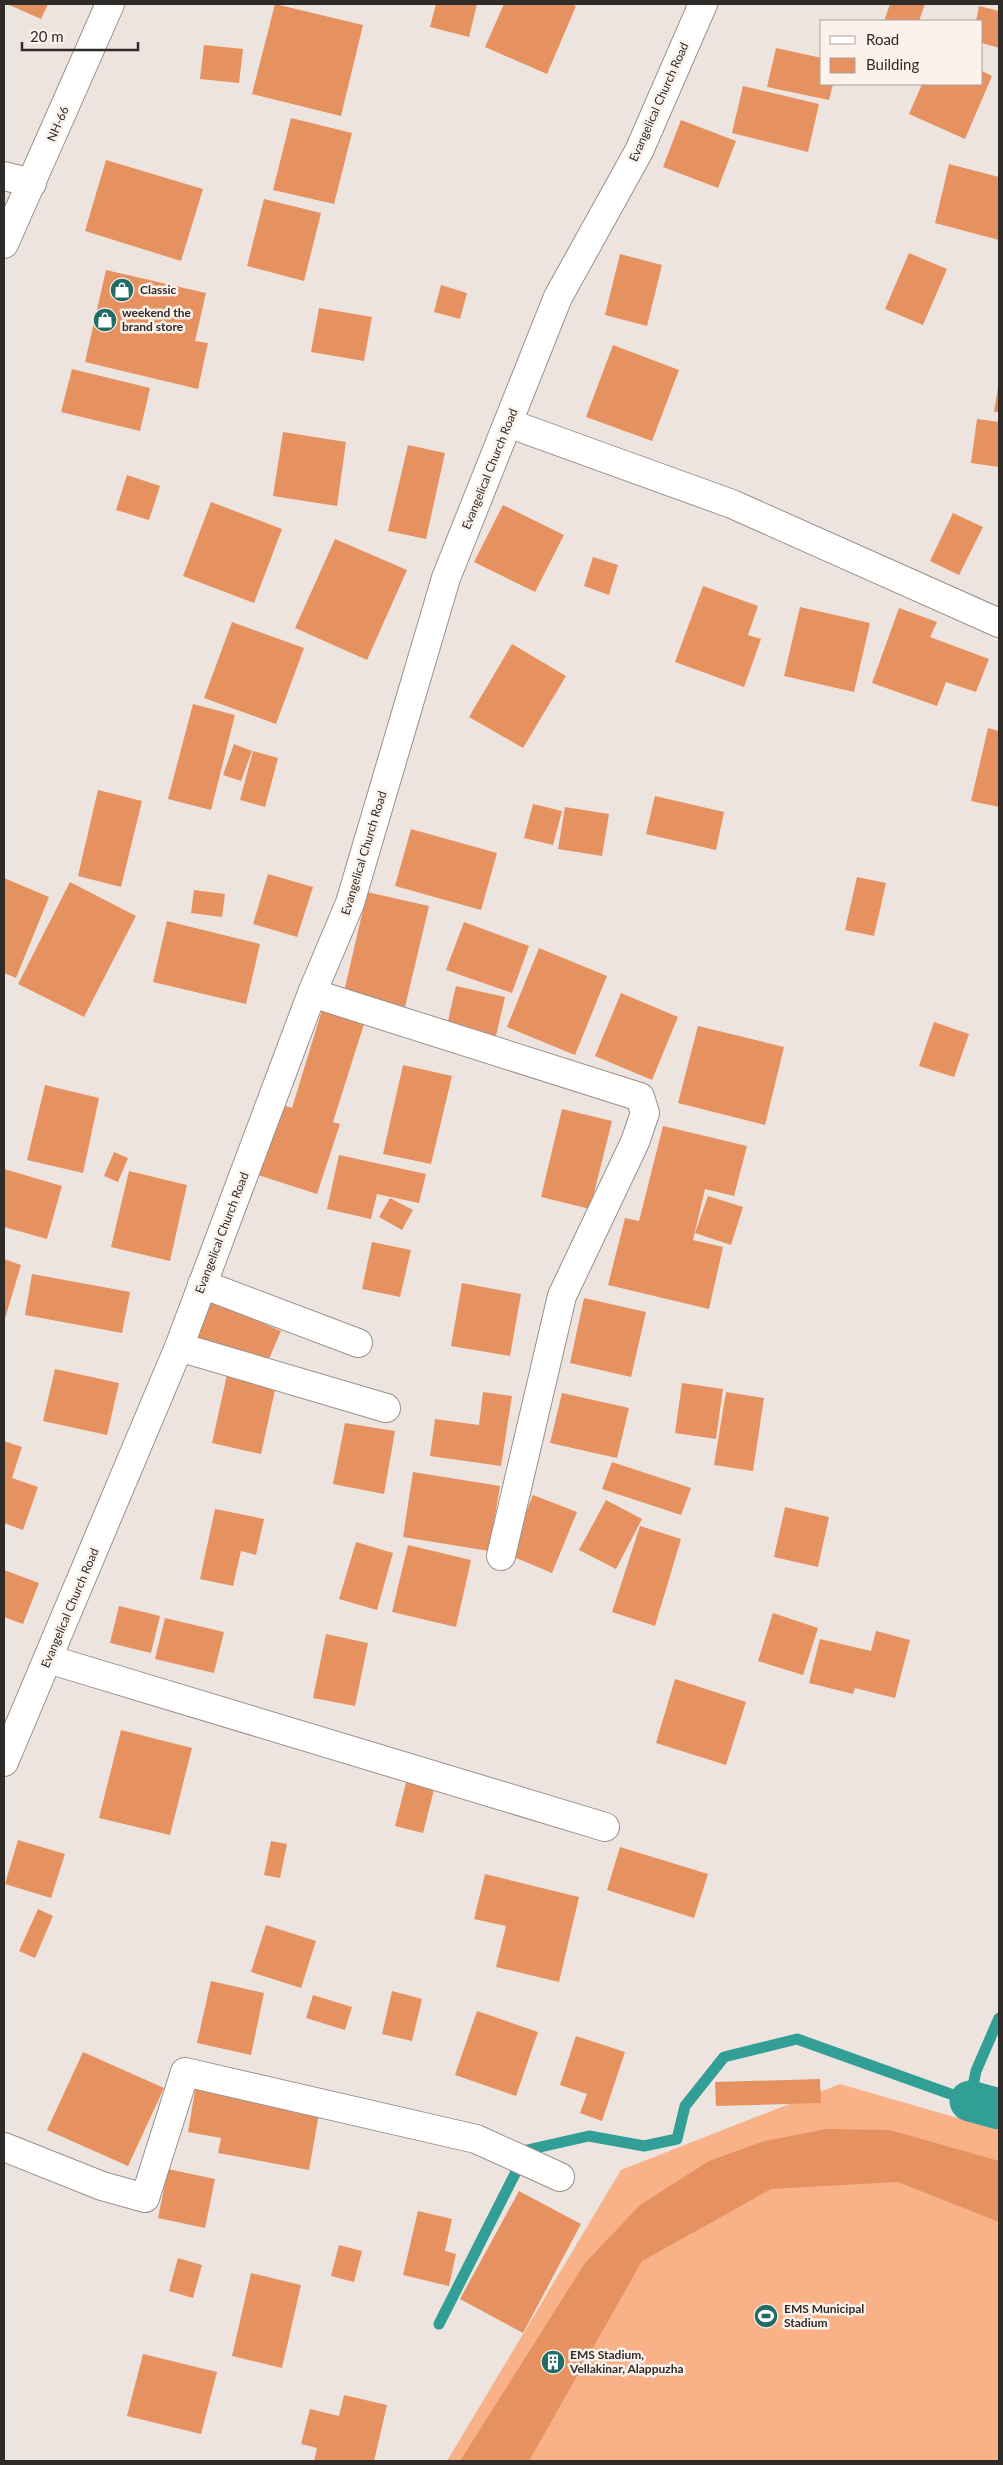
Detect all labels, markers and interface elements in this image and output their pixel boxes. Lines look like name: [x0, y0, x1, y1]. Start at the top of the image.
scale bar: [22, 20, 139, 52]
legend: [820, 20, 983, 85]
text: 20 m: [30, 27, 64, 45]
text: Road: [866, 30, 899, 48]
street label: Evangelical Church Road: [625, 40, 692, 164]
text: Building: [866, 55, 919, 73]
street label: NH-66: [43, 104, 72, 144]
shop icon: Classic: [109, 277, 135, 303]
place label: Classic: [140, 282, 177, 297]
place label: weekend the brand store: [122, 305, 192, 334]
shop icon: weekend the brand store: [92, 307, 118, 333]
street label: Evangelical Church Road: [458, 406, 521, 531]
street label: Evangelical Church Road: [338, 789, 390, 917]
street label: Evangelical Church Road: [191, 1170, 252, 1296]
street label: Evangelical Church Road: [37, 1546, 102, 1670]
place label: EMS Municipal Stadium: [784, 2301, 864, 2330]
sports icon: EMS Municipal Stadium: [753, 2303, 779, 2329]
place label: EMS Stadium, Vellakinar, Alappuzha: [569, 2347, 684, 2376]
building icon: EMS Stadium, Vellakinar, Alappuzha: [540, 2349, 566, 2375]

